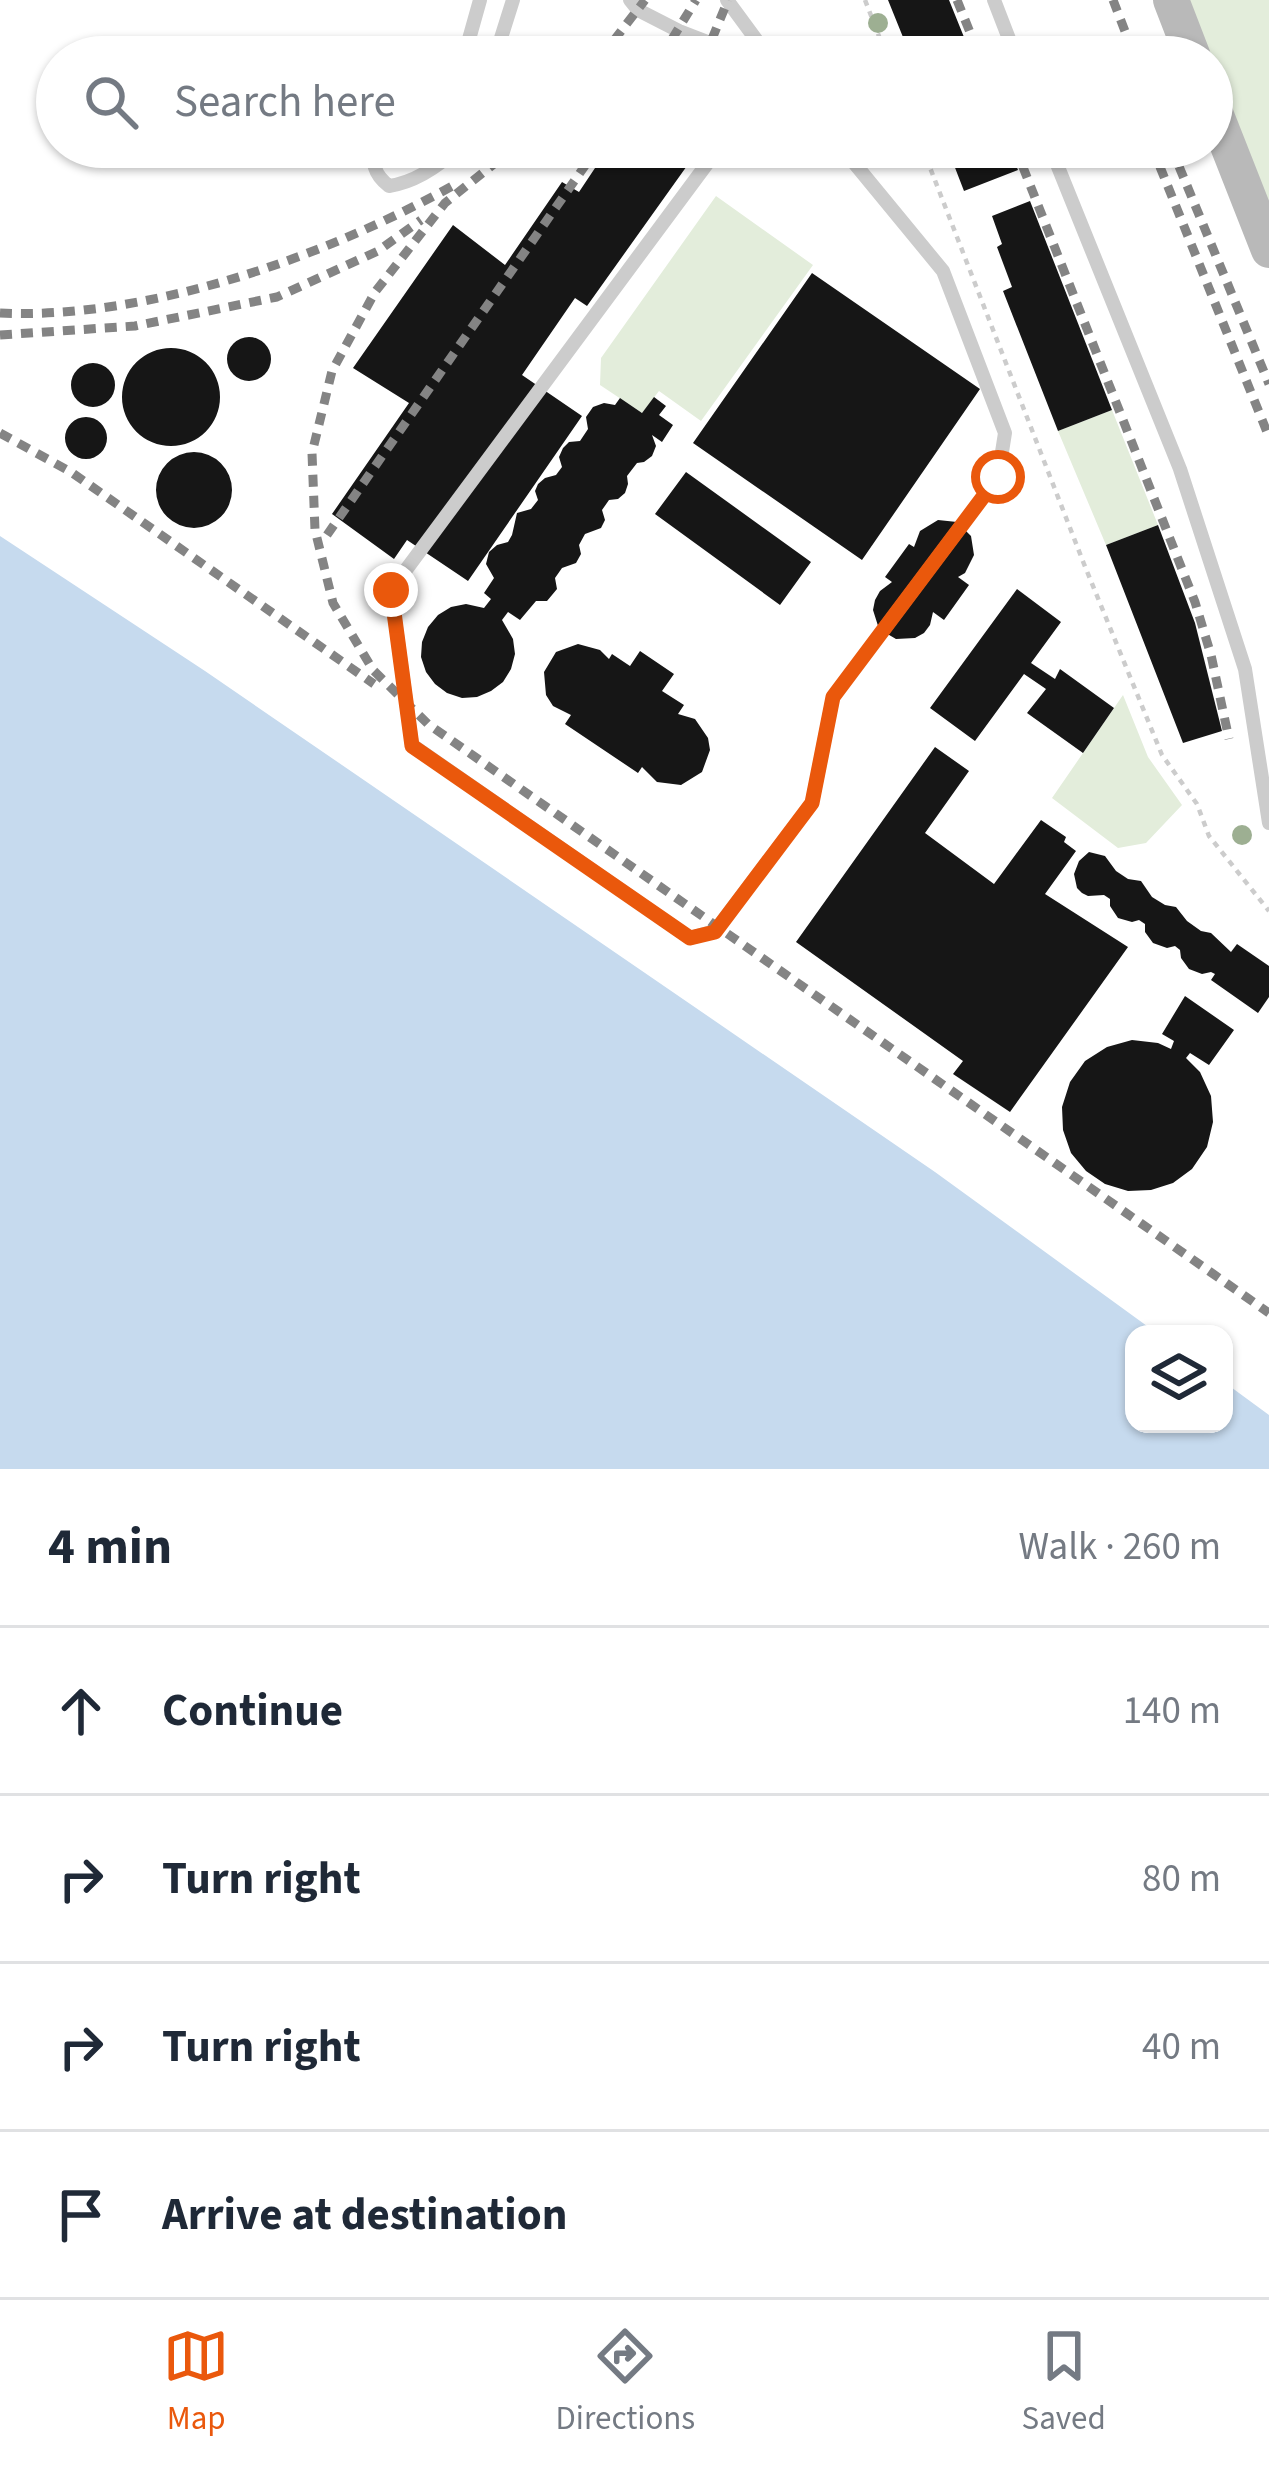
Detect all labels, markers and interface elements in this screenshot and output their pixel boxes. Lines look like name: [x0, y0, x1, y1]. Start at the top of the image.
search box: [36, 36, 1233, 168]
icon: search: [78, 69, 144, 135]
text: Search here: [174, 70, 396, 134]
route start: [971, 450, 1025, 504]
route end: [364, 563, 418, 617]
map controls: [1125, 1325, 1233, 1433]
button: layers: [1125, 1325, 1233, 1433]
text: 4 min: [48, 1511, 172, 1583]
text: Walk · 260 m: [1018, 1519, 1221, 1575]
icon: ahead: [48, 1678, 114, 1744]
text: Continue: [162, 1679, 343, 1743]
text: 140 m: [1123, 1683, 1221, 1739]
icon: right: [48, 1846, 114, 1912]
text: Turn right: [162, 1847, 361, 1911]
text: 80 m: [1142, 1851, 1221, 1907]
icon: right: [48, 2014, 114, 2080]
text: Turn right: [162, 2015, 361, 2079]
text: 40 m: [1142, 2019, 1221, 2075]
icon: arrive: [48, 2182, 114, 2248]
text: Arrive at destination: [162, 2183, 567, 2247]
tab: Map: [163, 2323, 229, 2442]
tab: Directions: [556, 2323, 695, 2442]
tab: Saved: [1022, 2323, 1106, 2442]

